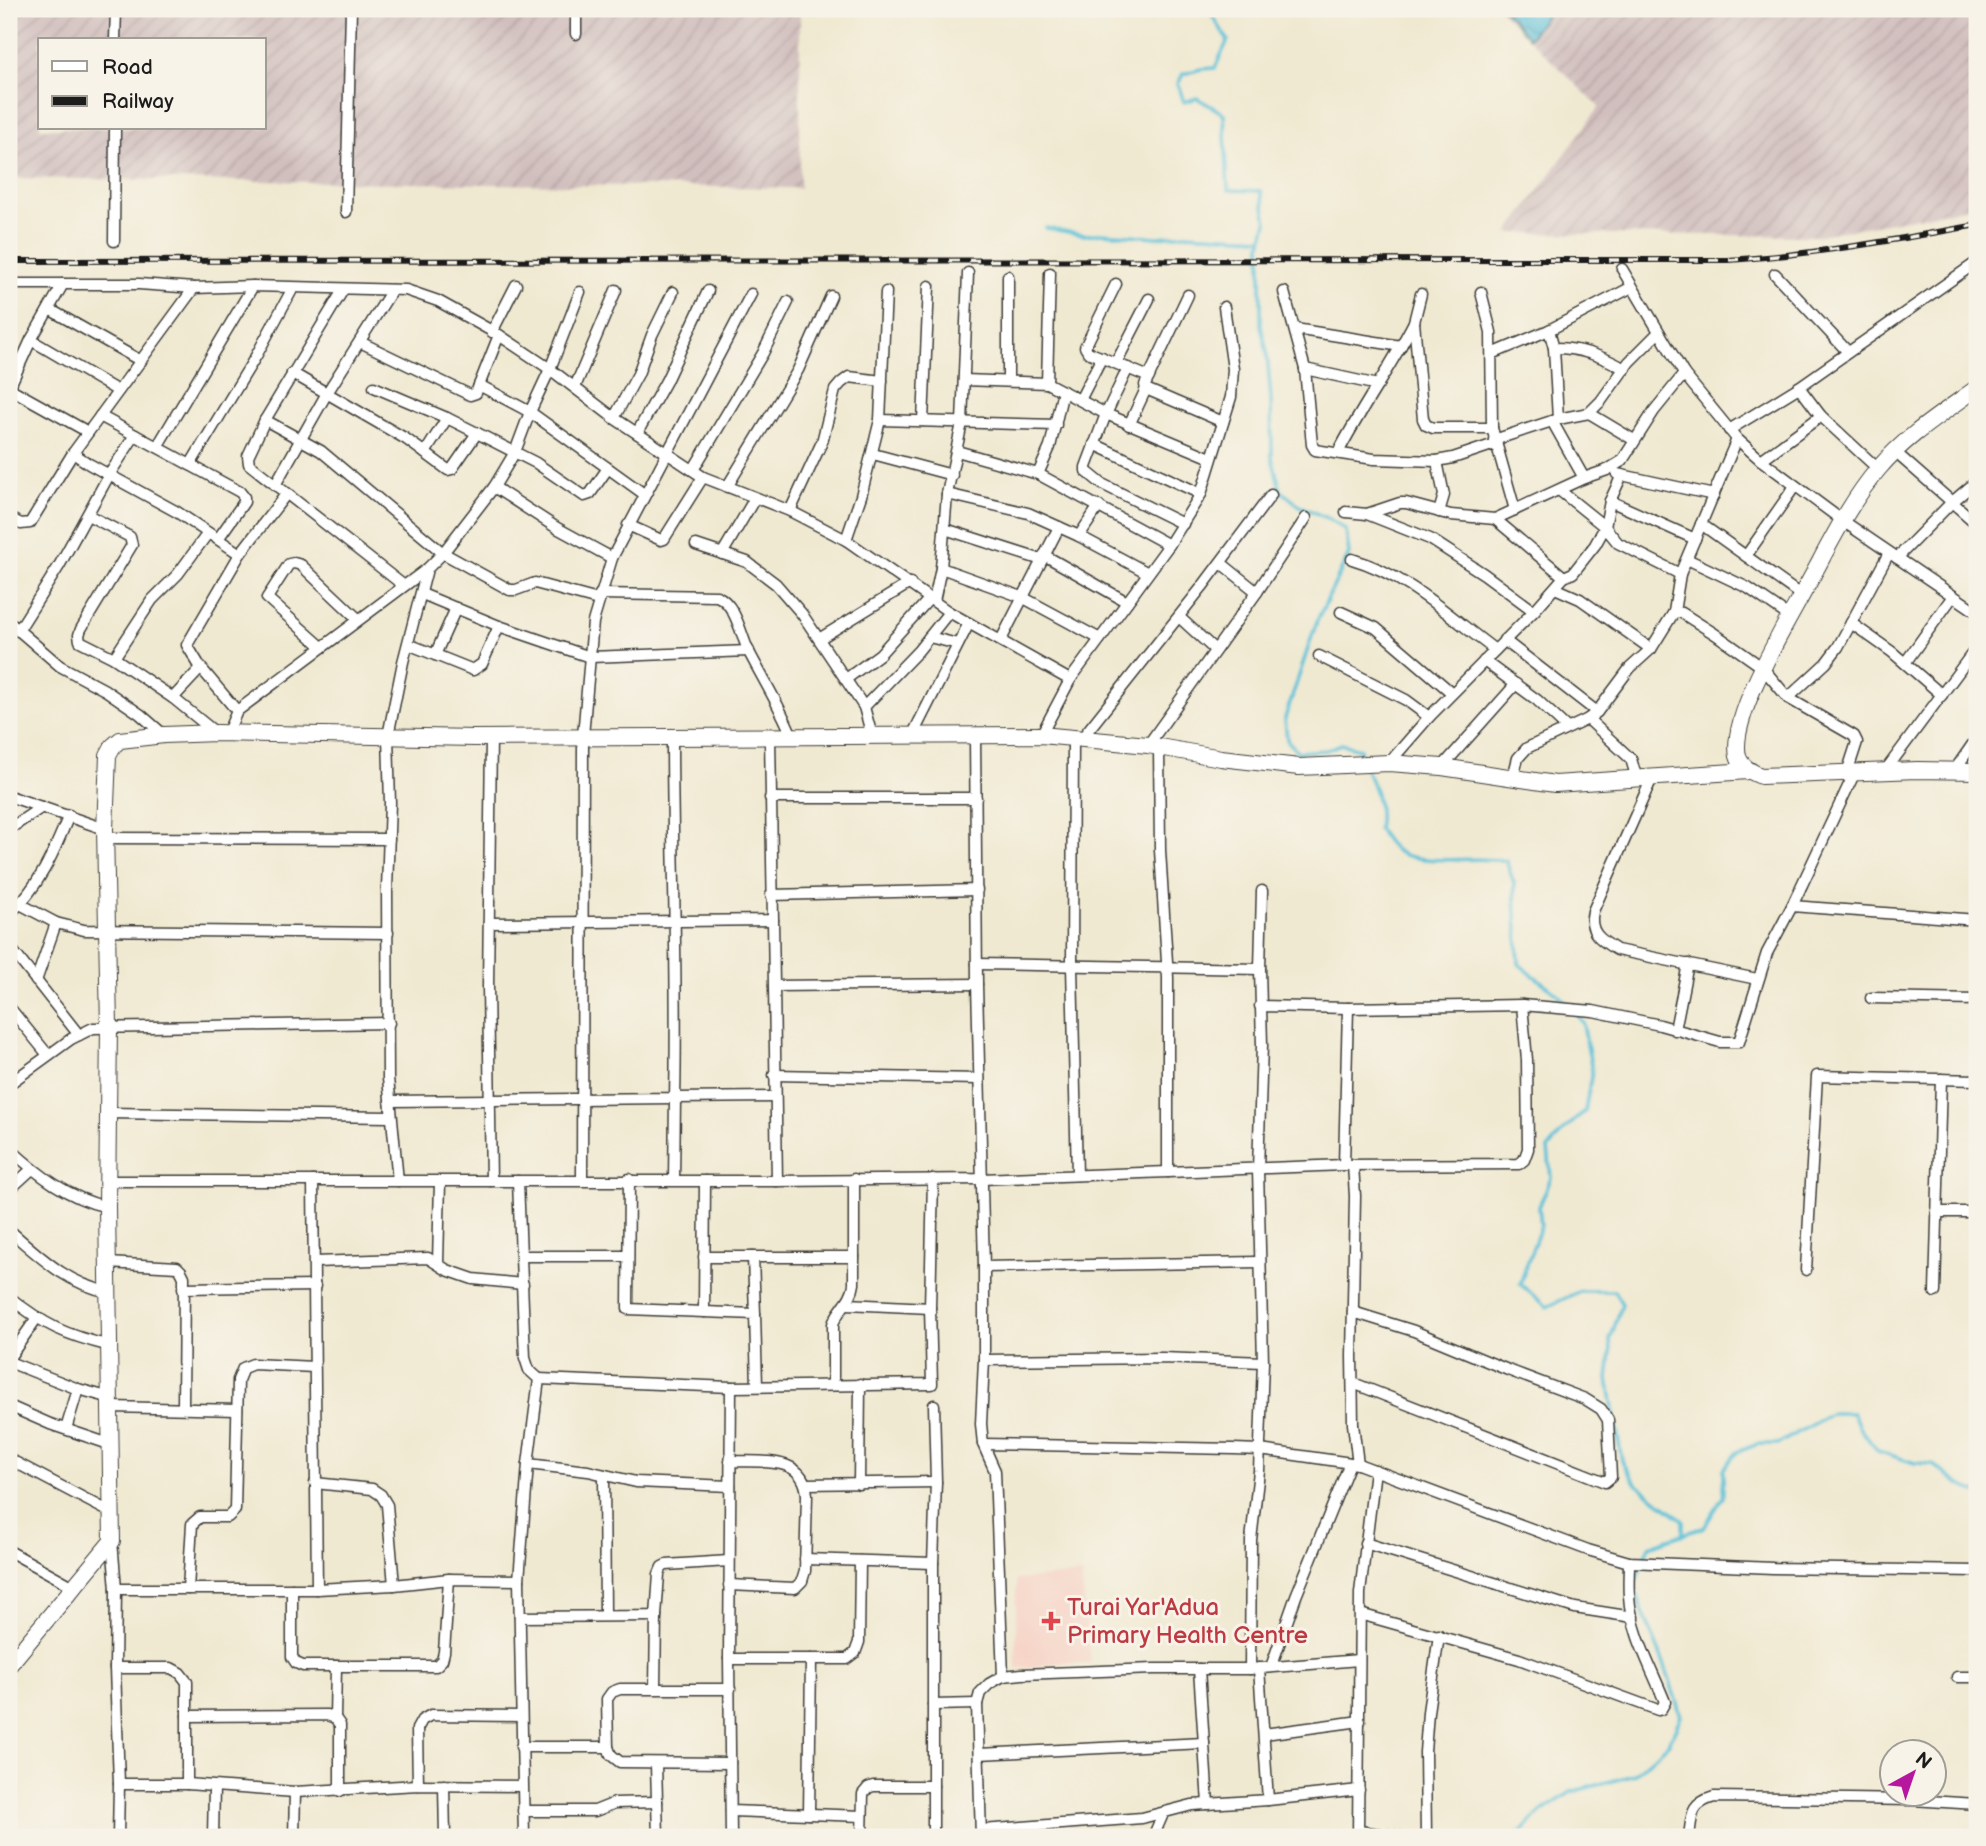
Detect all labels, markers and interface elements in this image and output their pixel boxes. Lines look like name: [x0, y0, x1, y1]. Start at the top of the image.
legend: [38, 38, 266, 130]
text: Road: [102, 55, 153, 80]
text: Railway: [102, 89, 174, 114]
place label: Turai Yar'Adua Primary Health Centre: [1067, 1593, 1308, 1650]
marker: Turai Yar'Adua Primary Health Centre: [1041, 1611, 1061, 1631]
north arrow: [1878, 1738, 1948, 1808]
text: N: [1910, 1748, 1936, 1775]

